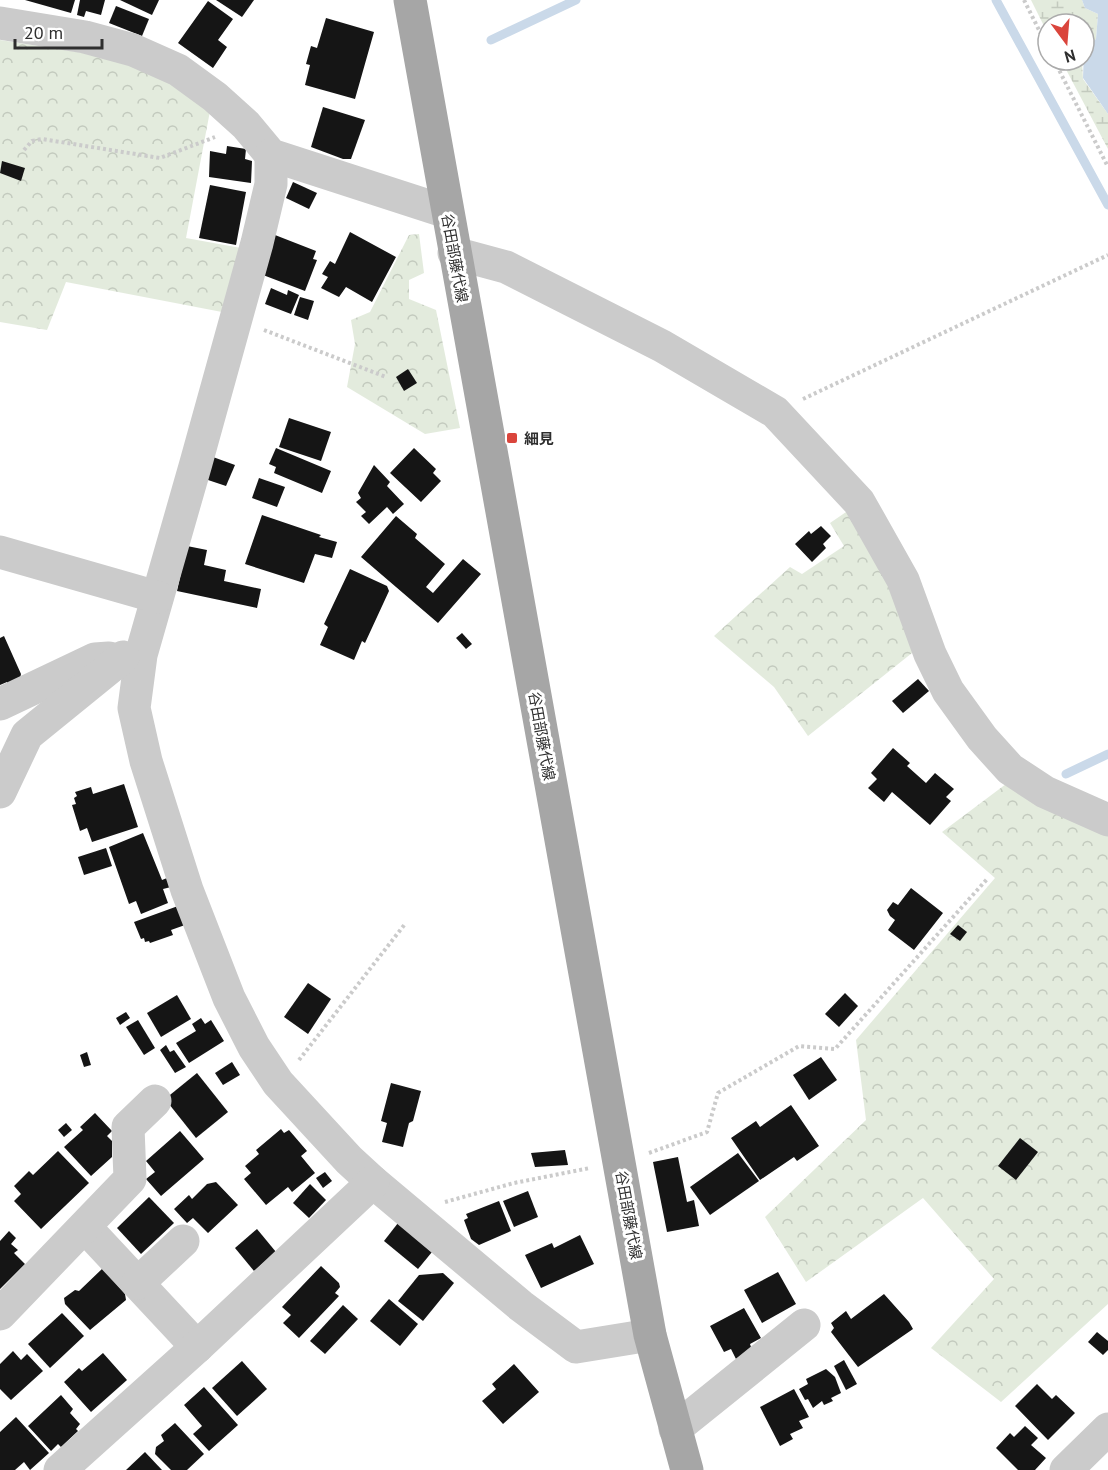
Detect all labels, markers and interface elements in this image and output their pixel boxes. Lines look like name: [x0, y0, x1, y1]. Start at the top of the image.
scale bar: [15, 12, 102, 50]
north arrow: [1036, 12, 1096, 72]
text: 20 m: [24, 21, 63, 44]
text: N: [1062, 45, 1078, 67]
street label: 谷田部藤代線: [438, 212, 472, 304]
place label: 細見: [524, 429, 554, 448]
marker: 細見: [505, 431, 519, 445]
street label: 谷田部藤代線: [525, 690, 559, 782]
street label: 谷田部藤代線: [612, 1169, 646, 1261]

